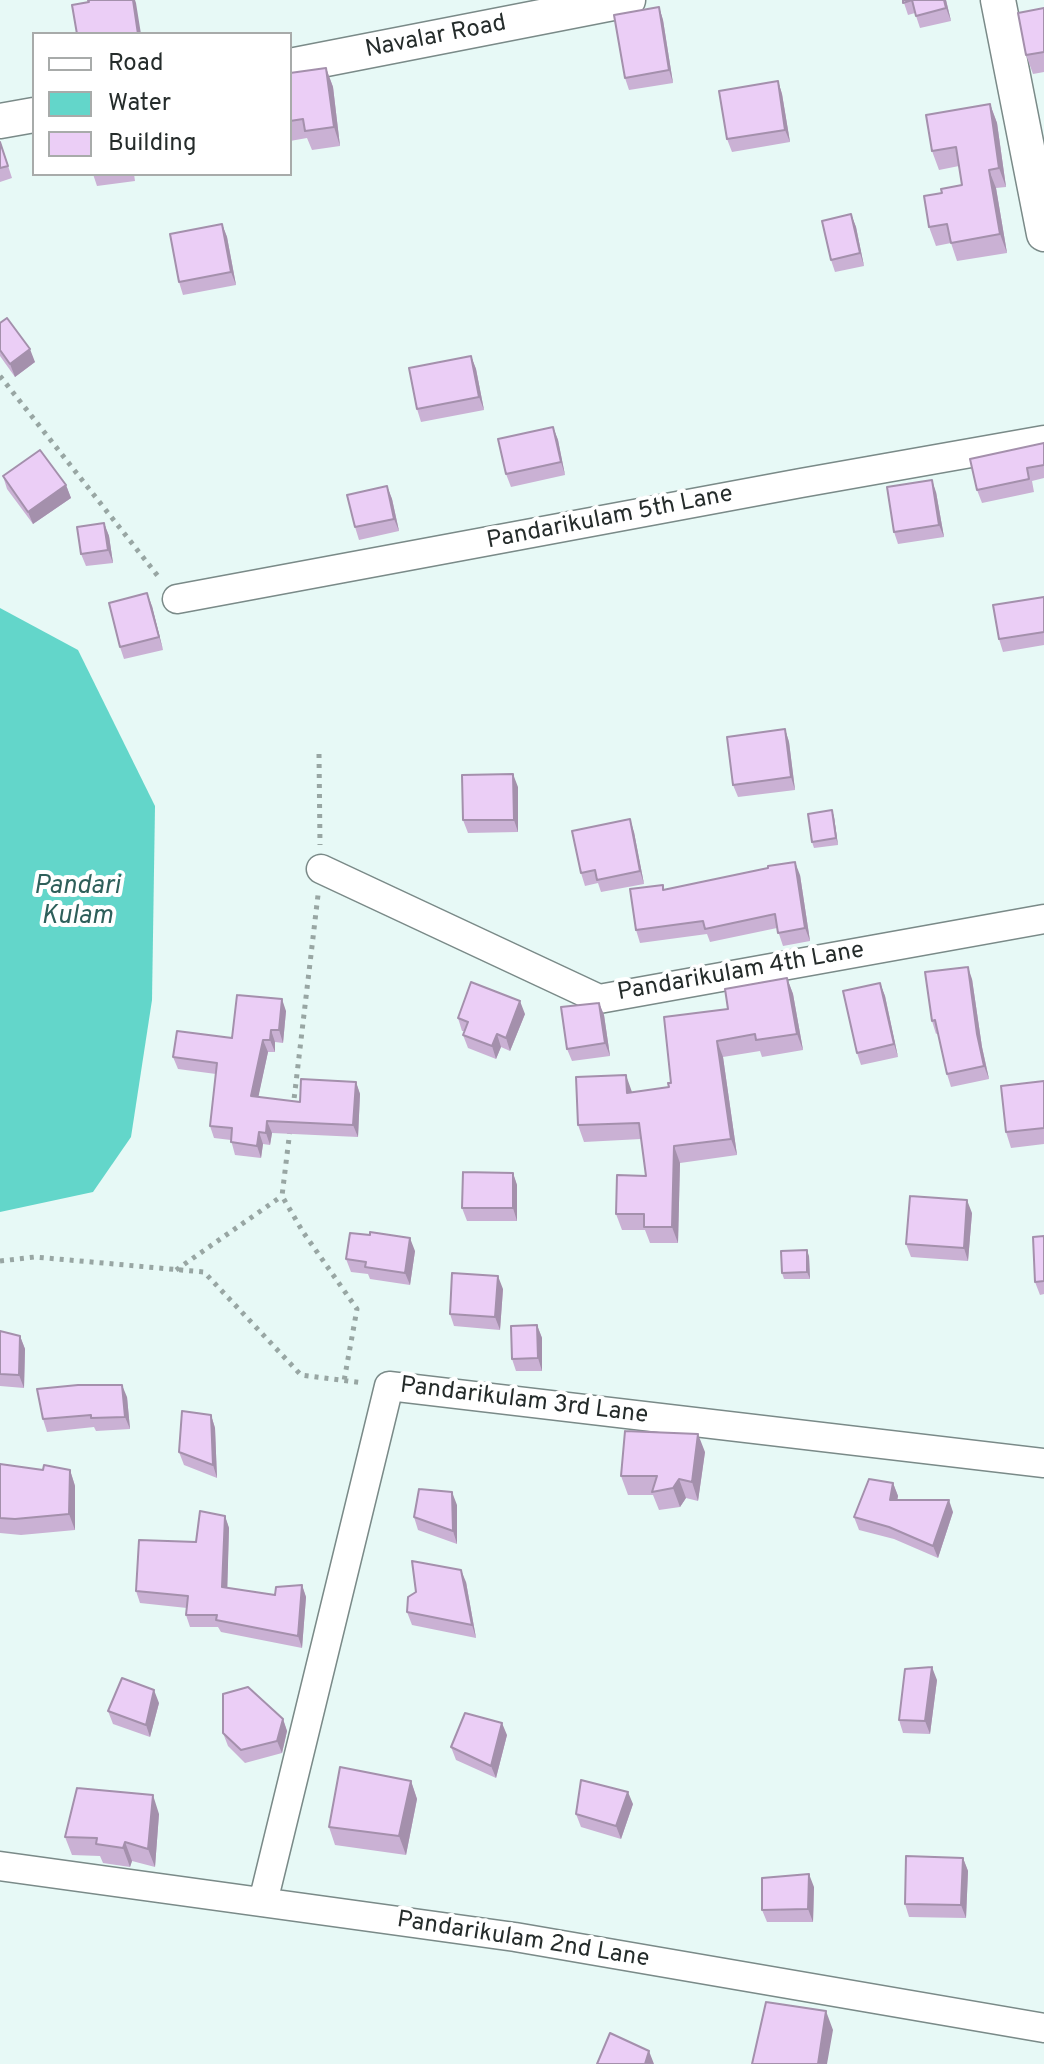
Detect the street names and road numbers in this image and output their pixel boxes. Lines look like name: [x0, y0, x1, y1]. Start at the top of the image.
street label: Navalar Road: [363, 10, 509, 66]
street label: Pandarikulam 5th Lane: [485, 481, 735, 557]
street label: Pandarikulam 4th Lane: [615, 937, 867, 1009]
street label: Pandarikulam 3rd Lane: [398, 1372, 650, 1432]
street label: Pandarikulam 2nd Lane: [395, 1907, 651, 1975]

